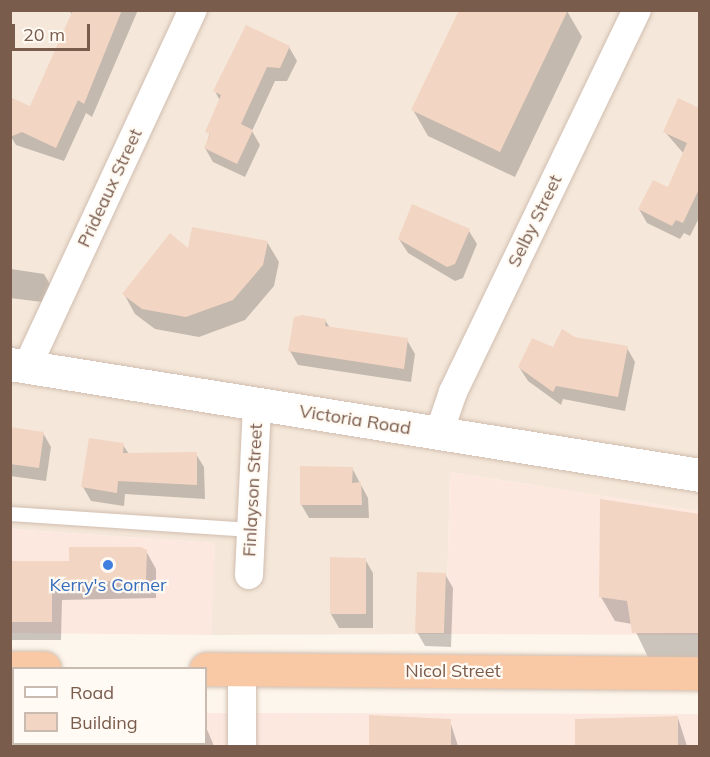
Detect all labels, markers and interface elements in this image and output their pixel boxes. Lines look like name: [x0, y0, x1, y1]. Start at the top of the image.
scale bar: [15, 12, 93, 50]
text: 20 m: [23, 23, 65, 46]
street label: Prideaux Street: [73, 125, 147, 251]
street label: Selby Street: [503, 171, 567, 271]
street label: Victoria Road: [298, 401, 412, 439]
street label: Finlayson Street: [239, 423, 267, 557]
marker: Kerry's Corner: [101, 558, 115, 572]
place label: Kerry's Corner: [49, 574, 167, 596]
street label: Nicol Street: [405, 660, 501, 682]
legend: [12, 667, 207, 745]
text: Road: [70, 681, 114, 704]
text: Building: [70, 711, 138, 734]

